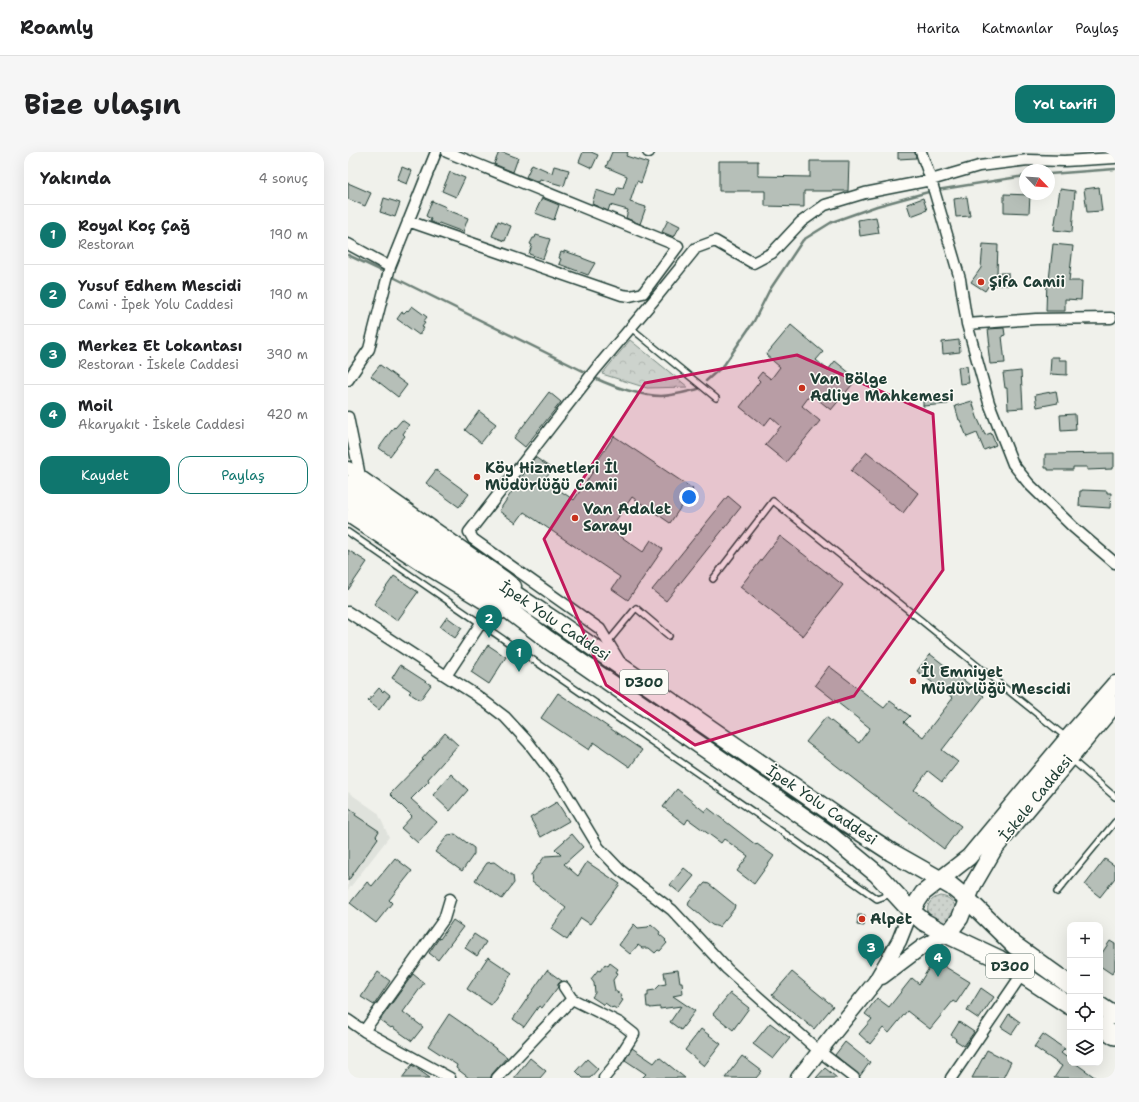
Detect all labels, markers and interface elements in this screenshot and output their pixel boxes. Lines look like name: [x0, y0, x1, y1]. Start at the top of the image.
text: Roamly: [20, 15, 94, 40]
text: Harita: [917, 19, 960, 37]
text: Katmanlar: [982, 19, 1053, 37]
text: Paylaş: [1075, 19, 1119, 37]
text: Bize ulaşın: [24, 85, 181, 123]
button: Yol tarifi: [1015, 85, 1115, 123]
north arrow: [1019, 164, 1055, 200]
text: Yakında: [40, 167, 111, 189]
text: 4 sonuç: [259, 170, 308, 187]
text: Royal Koç Çağ: [78, 216, 190, 236]
text: 1: [50, 226, 56, 243]
text: 190 m: [269, 226, 308, 243]
text: Restoran: [78, 236, 134, 253]
place label: Şifa Camii: [989, 272, 1065, 292]
text: Yusuf Edhem Mescidi: [78, 276, 241, 296]
marker: Şifa Camii: [976, 277, 986, 287]
text: 2: [48, 286, 58, 303]
text: 190 m: [269, 286, 308, 303]
text: Cami · İpek Yolu Caddesi: [78, 296, 234, 313]
text: Merkez Et Lokantası: [78, 336, 242, 356]
text: 3: [48, 346, 58, 363]
text: 390 m: [266, 346, 308, 363]
text: Restoran · İskele Caddesi: [78, 356, 239, 373]
place label: Van Bölge Adliye Mahkemesi: [810, 369, 954, 406]
marker: Van Bölge Adliye Mahkemesi: [797, 383, 807, 393]
text: Moil: [78, 396, 113, 416]
text: 4: [48, 406, 58, 423]
text: 420 m: [266, 406, 308, 423]
text: Akaryakıt · İskele Caddesi: [78, 416, 245, 433]
button: Kaydet: [40, 456, 170, 494]
button: Paylaş: [178, 456, 308, 494]
place label: Köy Hizmetleri İl Müdürlüğü Camii: [485, 458, 618, 495]
marker: Köy Hizmetleri İl Müdürlüğü Camii: [472, 472, 482, 482]
your location: [679, 487, 699, 507]
place label: Van Adalet Sarayı: [583, 499, 671, 536]
marker: Van Adalet Sarayı: [570, 513, 580, 523]
street label: İpek Yolu Caddesi: [496, 576, 614, 666]
pin: 2: [476, 605, 502, 638]
pin: 1: [506, 639, 532, 672]
place label: İl Emniyet Müdürlüğü Mescidi: [921, 662, 1071, 699]
road number: D300: [620, 670, 668, 694]
marker: İl Emniyet Müdürlüğü Mescidi: [908, 676, 918, 686]
street label: İskele Caddesi: [995, 750, 1077, 846]
street label: İpek Yolu Caddesi: [763, 760, 881, 850]
place label: Alpet: [870, 909, 912, 929]
marker: Alpet: [857, 914, 867, 924]
map controls: [1067, 922, 1103, 1066]
button: +: [1067, 922, 1103, 958]
pin: 3: [858, 934, 884, 967]
pin: 4: [925, 944, 951, 977]
road number: D300: [986, 954, 1034, 978]
button: −: [1067, 958, 1103, 994]
button: locate: [1067, 994, 1103, 1030]
button: layers: [1067, 1030, 1103, 1066]

